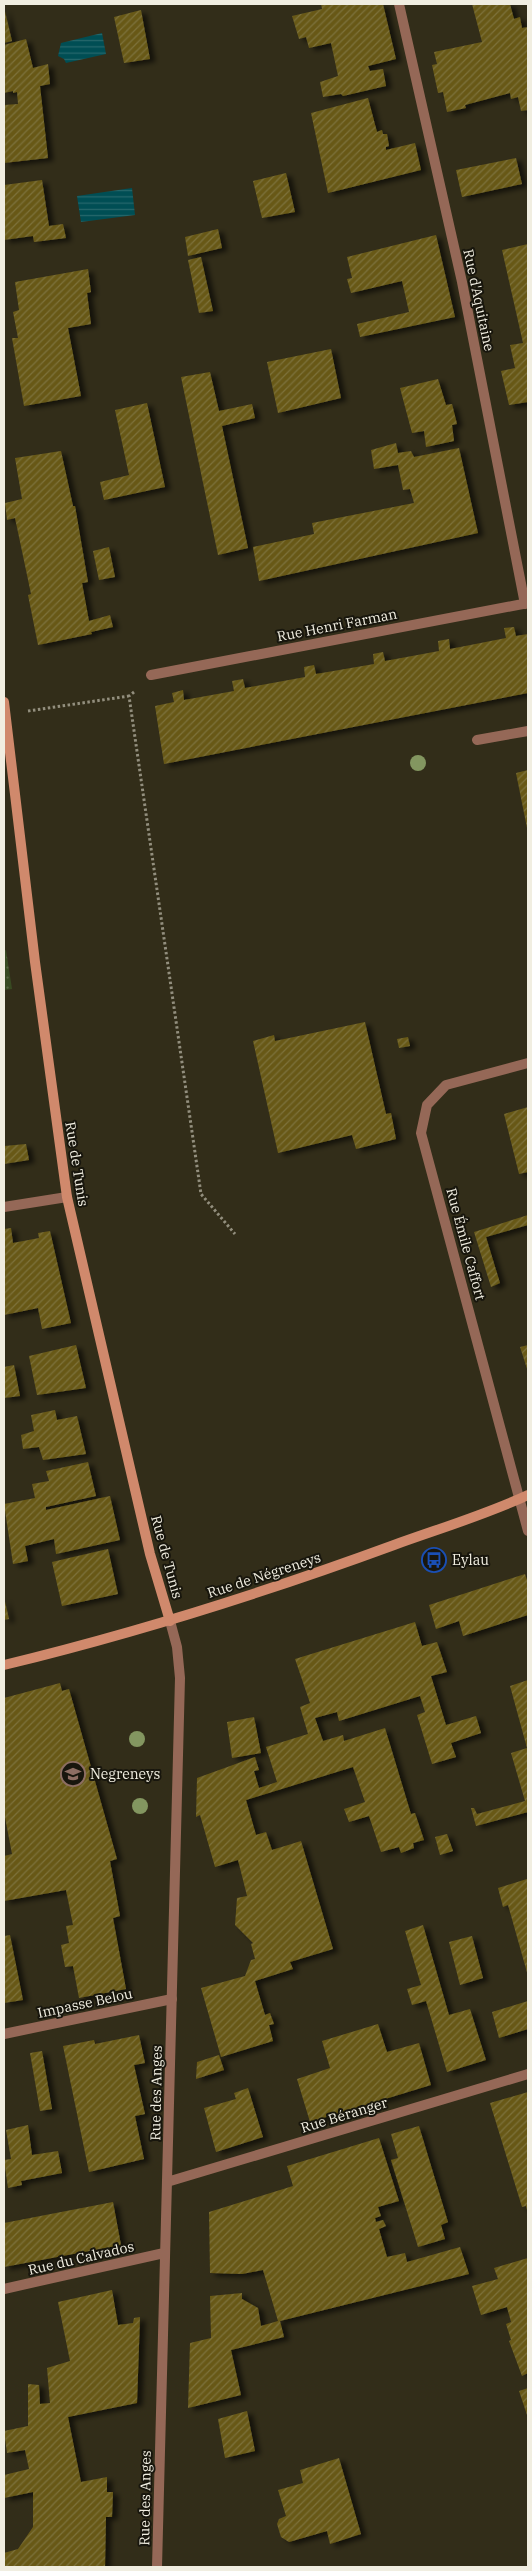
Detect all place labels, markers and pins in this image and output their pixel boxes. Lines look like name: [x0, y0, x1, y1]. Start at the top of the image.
bus stop icon: Eylau: [421, 1547, 447, 1573]
place label: Eylau: [452, 1551, 489, 1569]
school or university icon: Negreneys: [60, 1761, 86, 1787]
place label: Negreneys: [90, 1765, 160, 1783]

